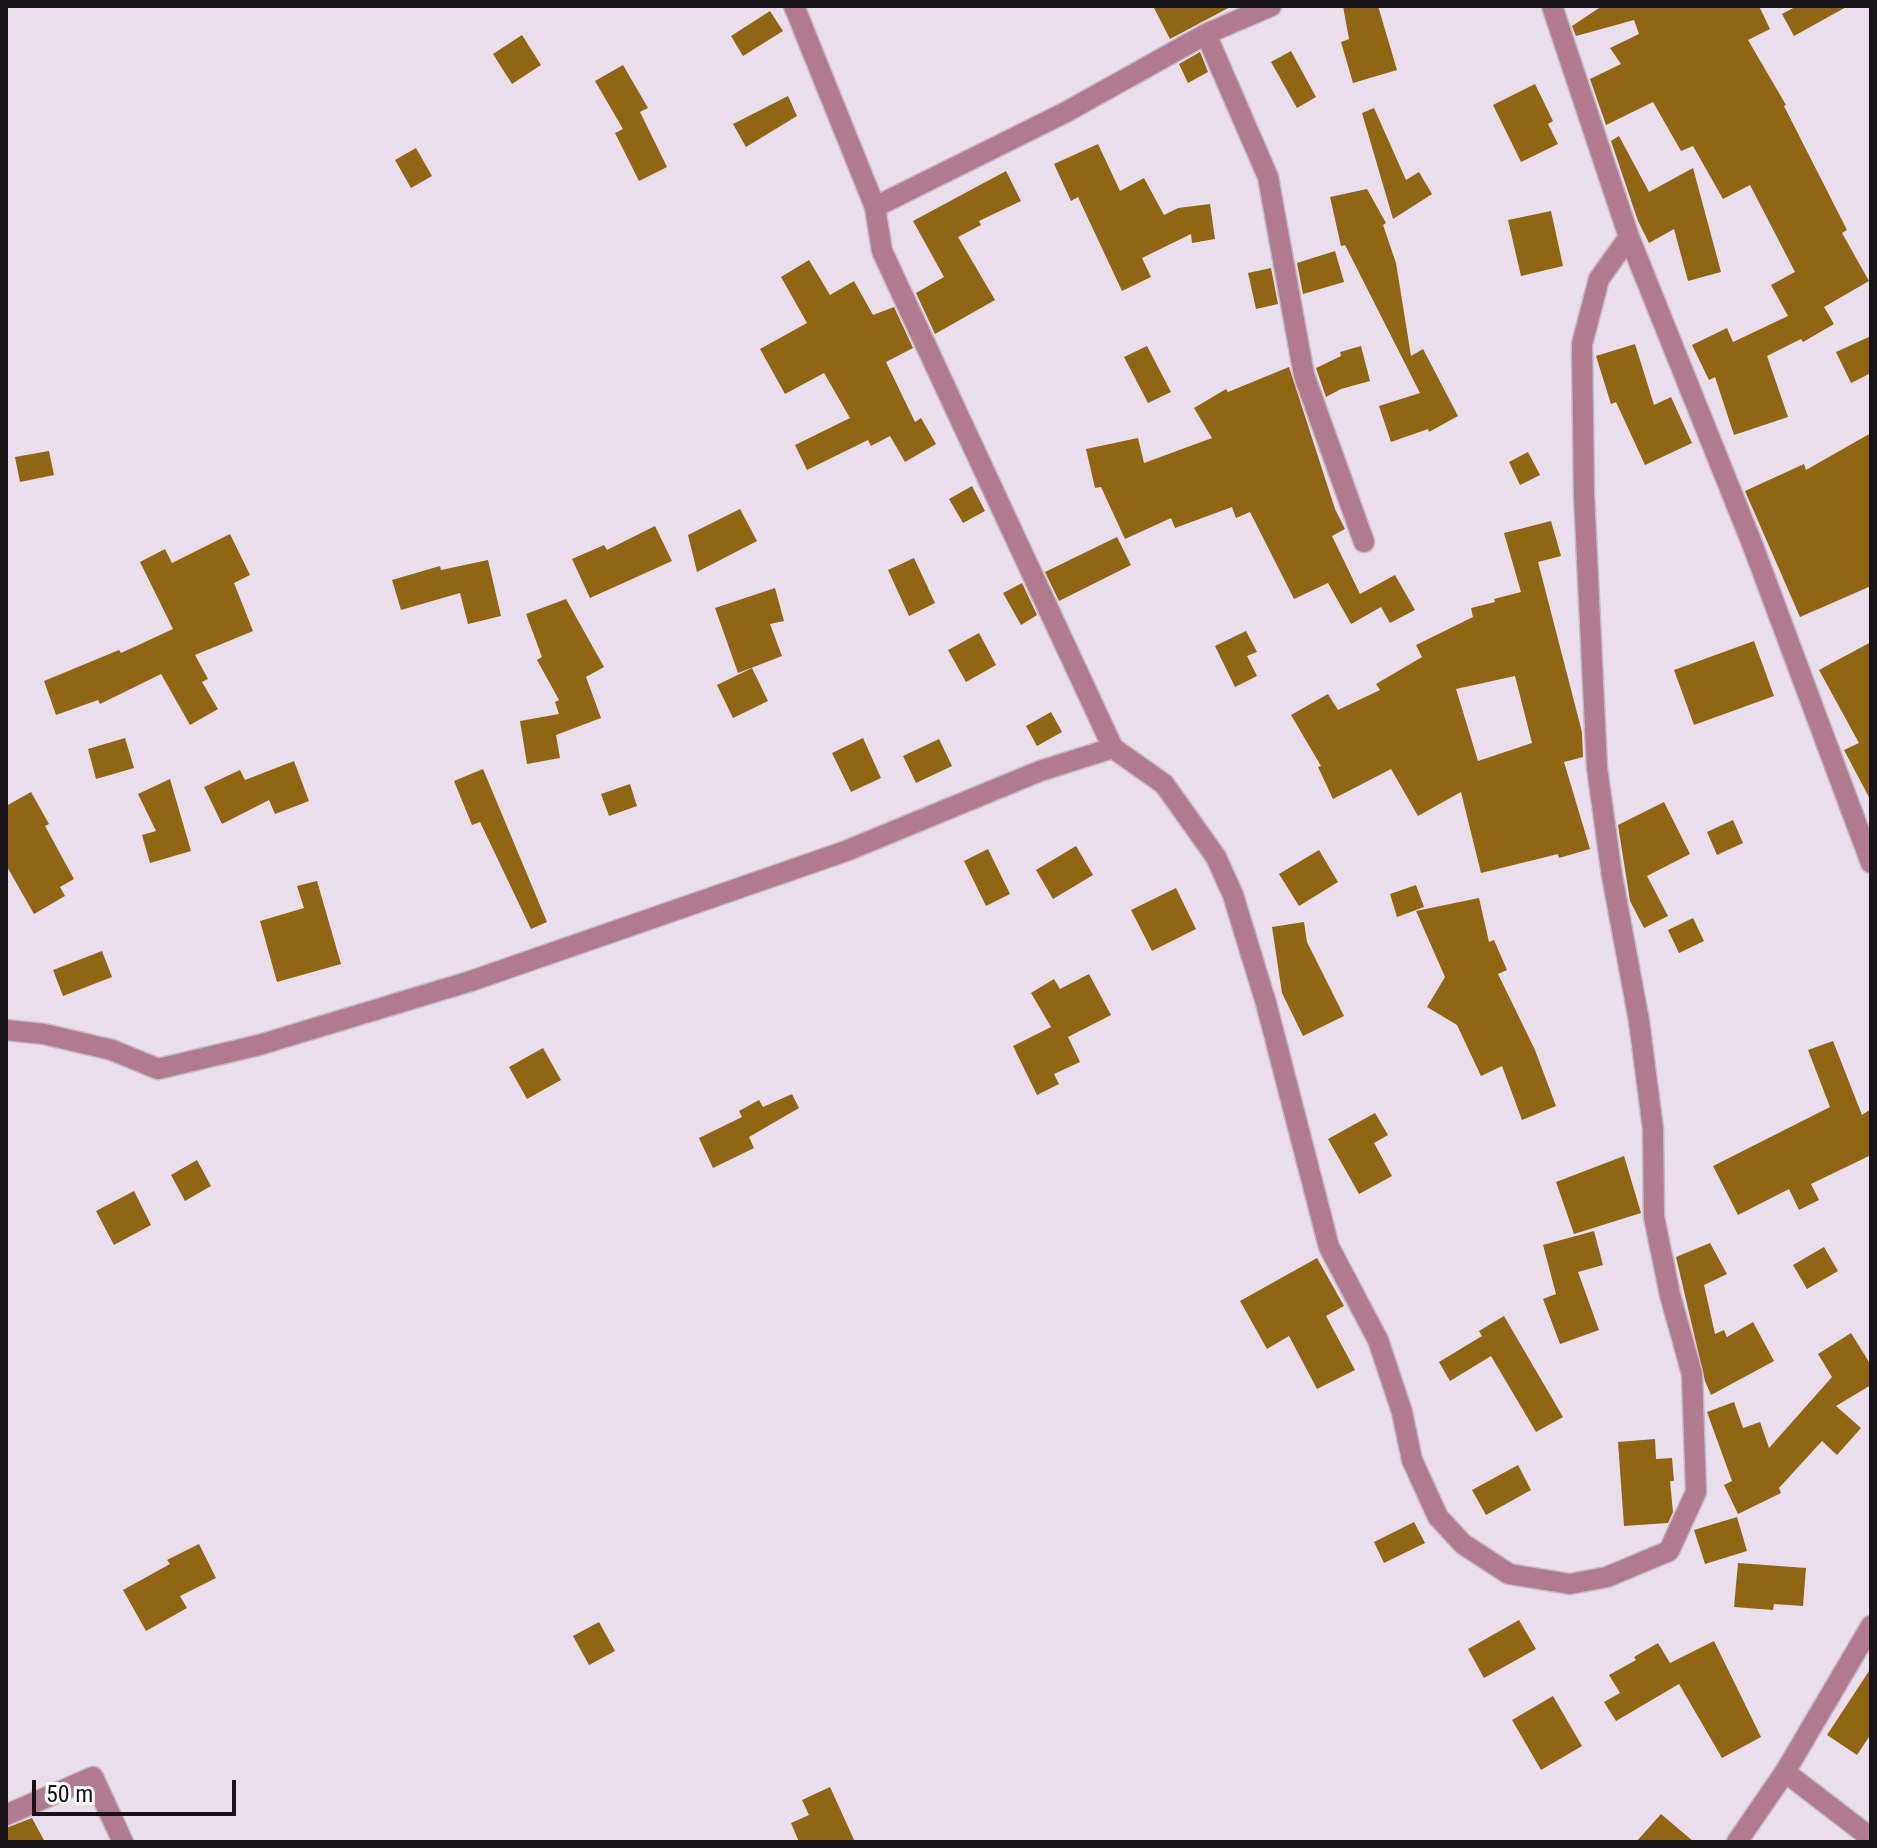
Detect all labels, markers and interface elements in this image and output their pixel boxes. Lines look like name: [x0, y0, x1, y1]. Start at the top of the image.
scale bar: [36, 1764, 240, 1814]
text: 50 m: [46, 1780, 93, 1808]

